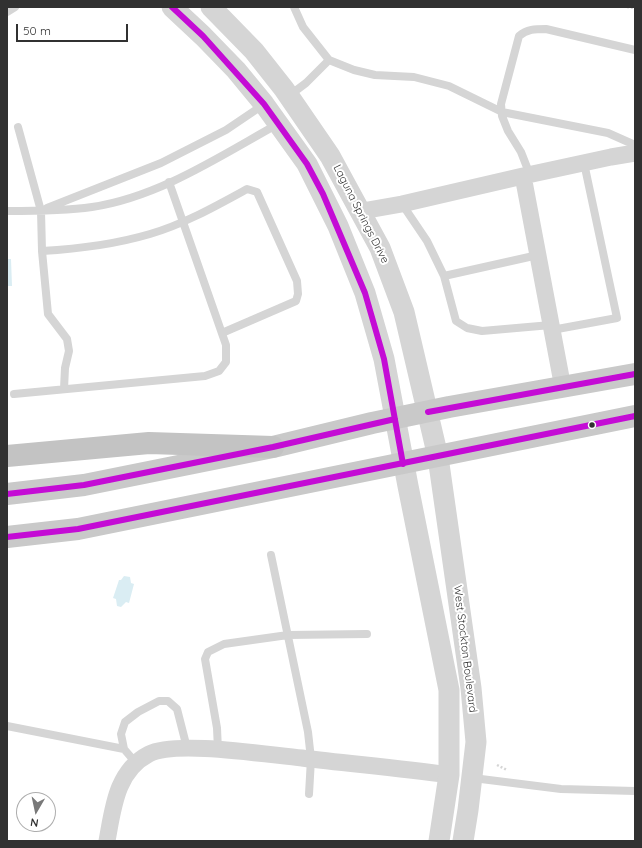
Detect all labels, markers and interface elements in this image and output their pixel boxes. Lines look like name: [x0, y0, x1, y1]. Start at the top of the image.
scale bar: [18, 16, 130, 42]
text: 50 m: [23, 23, 51, 38]
street label: Laguna Springs Drive: [330, 163, 392, 265]
unlabelled marker: [587, 420, 597, 430]
street label: West Stockton Boulevard: [451, 585, 479, 713]
north arrow: [16, 792, 56, 832]
text: N: [29, 815, 39, 830]

